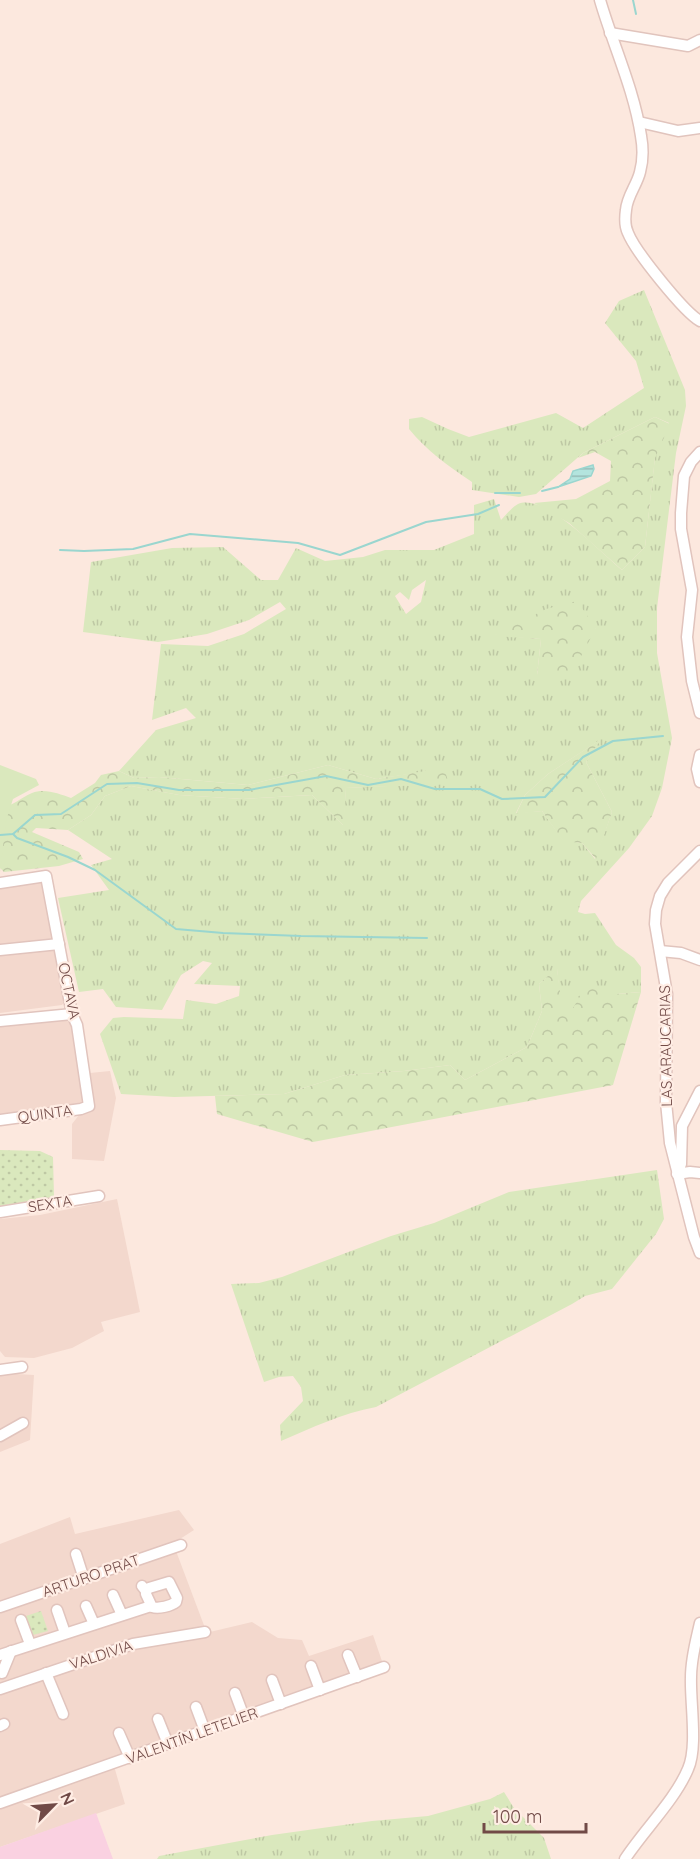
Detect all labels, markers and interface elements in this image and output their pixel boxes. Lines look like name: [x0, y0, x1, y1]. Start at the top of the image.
street label: OCTAVA: [54, 961, 85, 1021]
street label: LAS ARAUCARIAS: [655, 985, 676, 1107]
street label: QUINTA: [16, 1100, 74, 1127]
street label: SEXTA: [27, 1191, 73, 1216]
street label: ARTURO PRAT: [40, 1550, 142, 1601]
street label: VALDIVIA: [67, 1635, 135, 1674]
street label: VALENTÍN LETELIER: [123, 1703, 260, 1768]
north arrow: [24, 1775, 84, 1835]
text: N: [56, 1789, 79, 1808]
scale bar: [484, 1796, 586, 1834]
text: 100 m: [493, 1805, 542, 1828]

